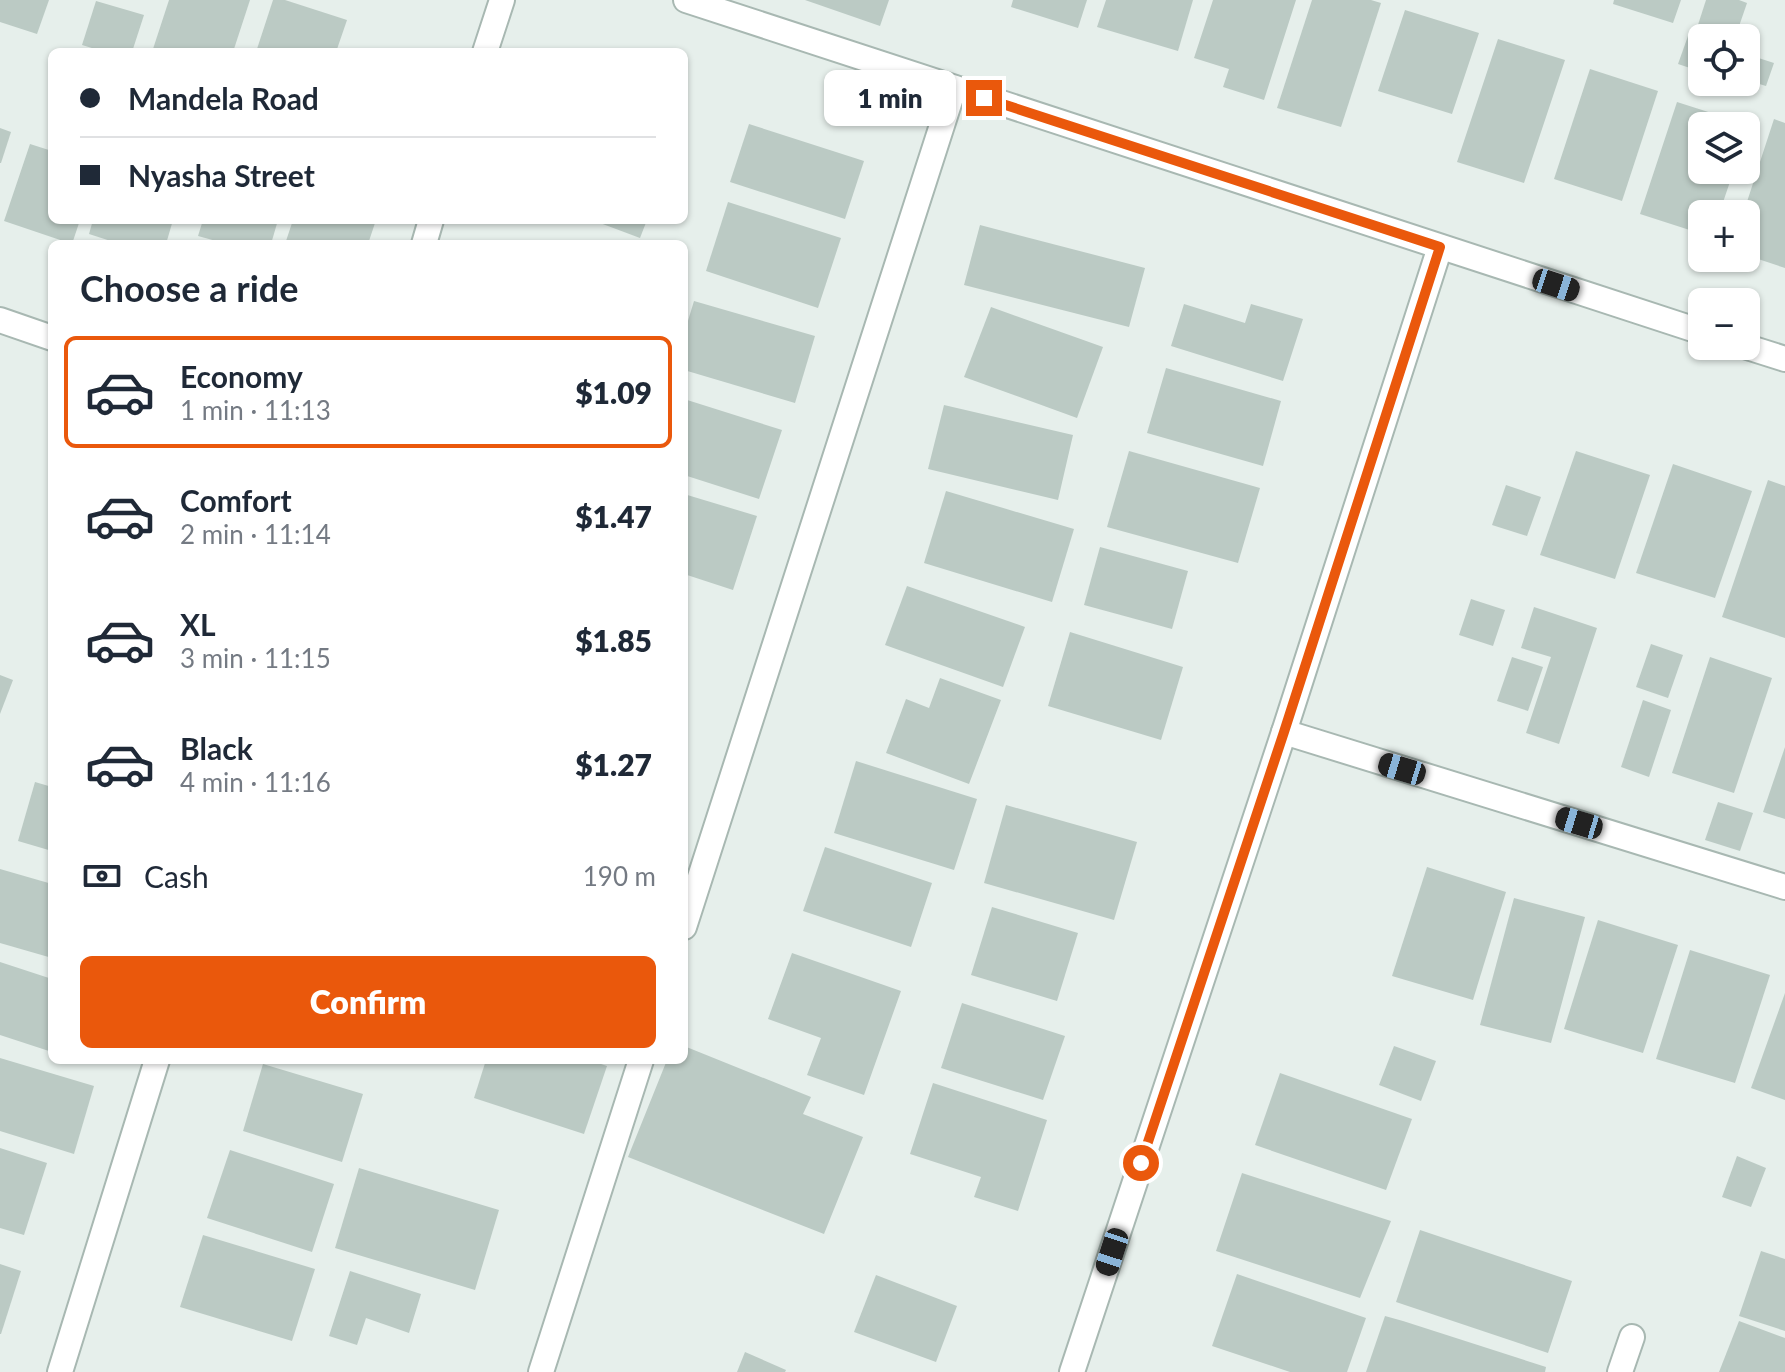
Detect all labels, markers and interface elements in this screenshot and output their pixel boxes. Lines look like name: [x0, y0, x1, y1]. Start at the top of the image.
map controls: [1688, 24, 1760, 360]
button: locate: [1688, 24, 1760, 96]
callout: 1 min: [824, 70, 956, 126]
text: Mandela Road: [128, 80, 319, 116]
route end: [966, 80, 1002, 116]
text: 1 min: [858, 82, 922, 114]
button: layers: [1688, 112, 1760, 184]
text: Nyasha Street: [128, 157, 315, 193]
button: +: [1688, 200, 1760, 272]
text: Choose a ride: [80, 266, 299, 310]
car: [1529, 266, 1583, 304]
button: −: [1688, 288, 1760, 360]
icon: car: [84, 356, 156, 428]
text: Economy: [180, 358, 303, 394]
text: $1.09: [575, 374, 652, 410]
text: 1 min · 11:13: [180, 394, 331, 426]
icon: car: [84, 480, 156, 552]
text: Comfort: [180, 482, 292, 518]
text: $1.47: [575, 498, 652, 534]
text: 2 min · 11:14: [180, 518, 331, 550]
icon: car: [84, 604, 156, 676]
text: XL: [180, 606, 216, 642]
text: $1.85: [575, 622, 652, 658]
text: 3 min · 11:15: [180, 642, 331, 674]
icon: car: [84, 728, 156, 800]
text: Black: [180, 730, 253, 766]
text: $1.27: [575, 746, 652, 782]
car: [1376, 751, 1428, 787]
text: 4 min · 11:16: [180, 766, 331, 798]
car: [1553, 805, 1605, 841]
icon: cash: [80, 854, 124, 898]
text: Cash: [144, 858, 209, 894]
text: 190 m: [583, 860, 656, 892]
button: Confirm: [80, 956, 656, 1048]
route start: [1123, 1145, 1159, 1181]
car: [1093, 1225, 1131, 1279]

